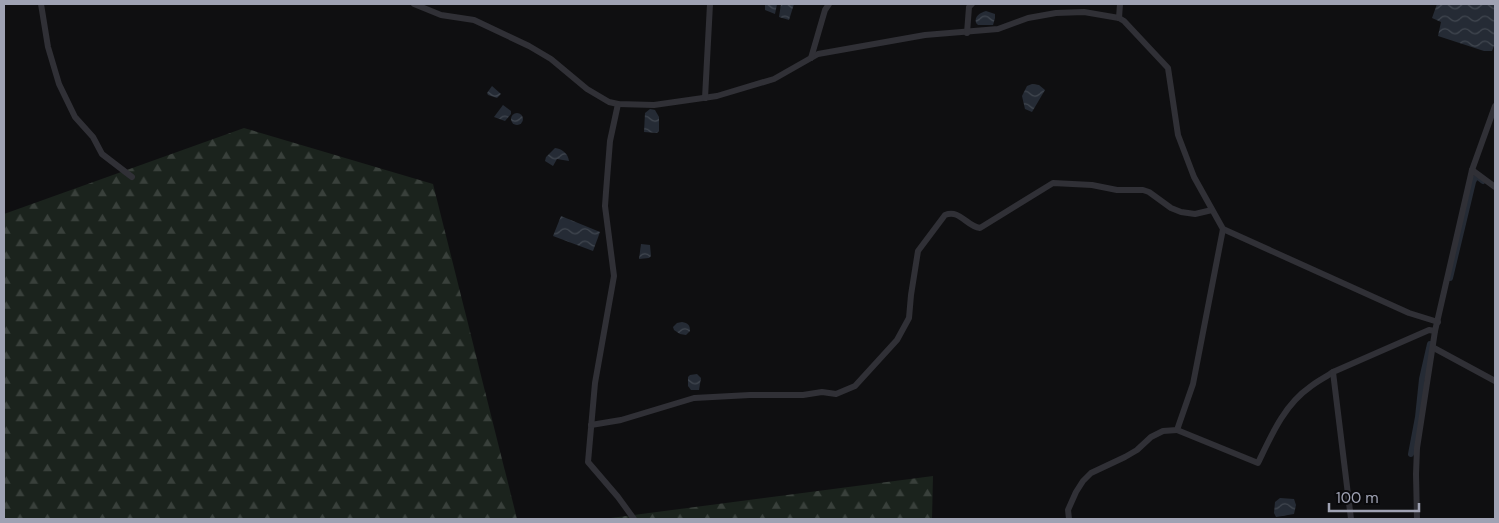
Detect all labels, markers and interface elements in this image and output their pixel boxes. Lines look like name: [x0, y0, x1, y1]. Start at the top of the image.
scale bar: [1329, 480, 1419, 512]
text: 100 m: [1336, 488, 1379, 508]

